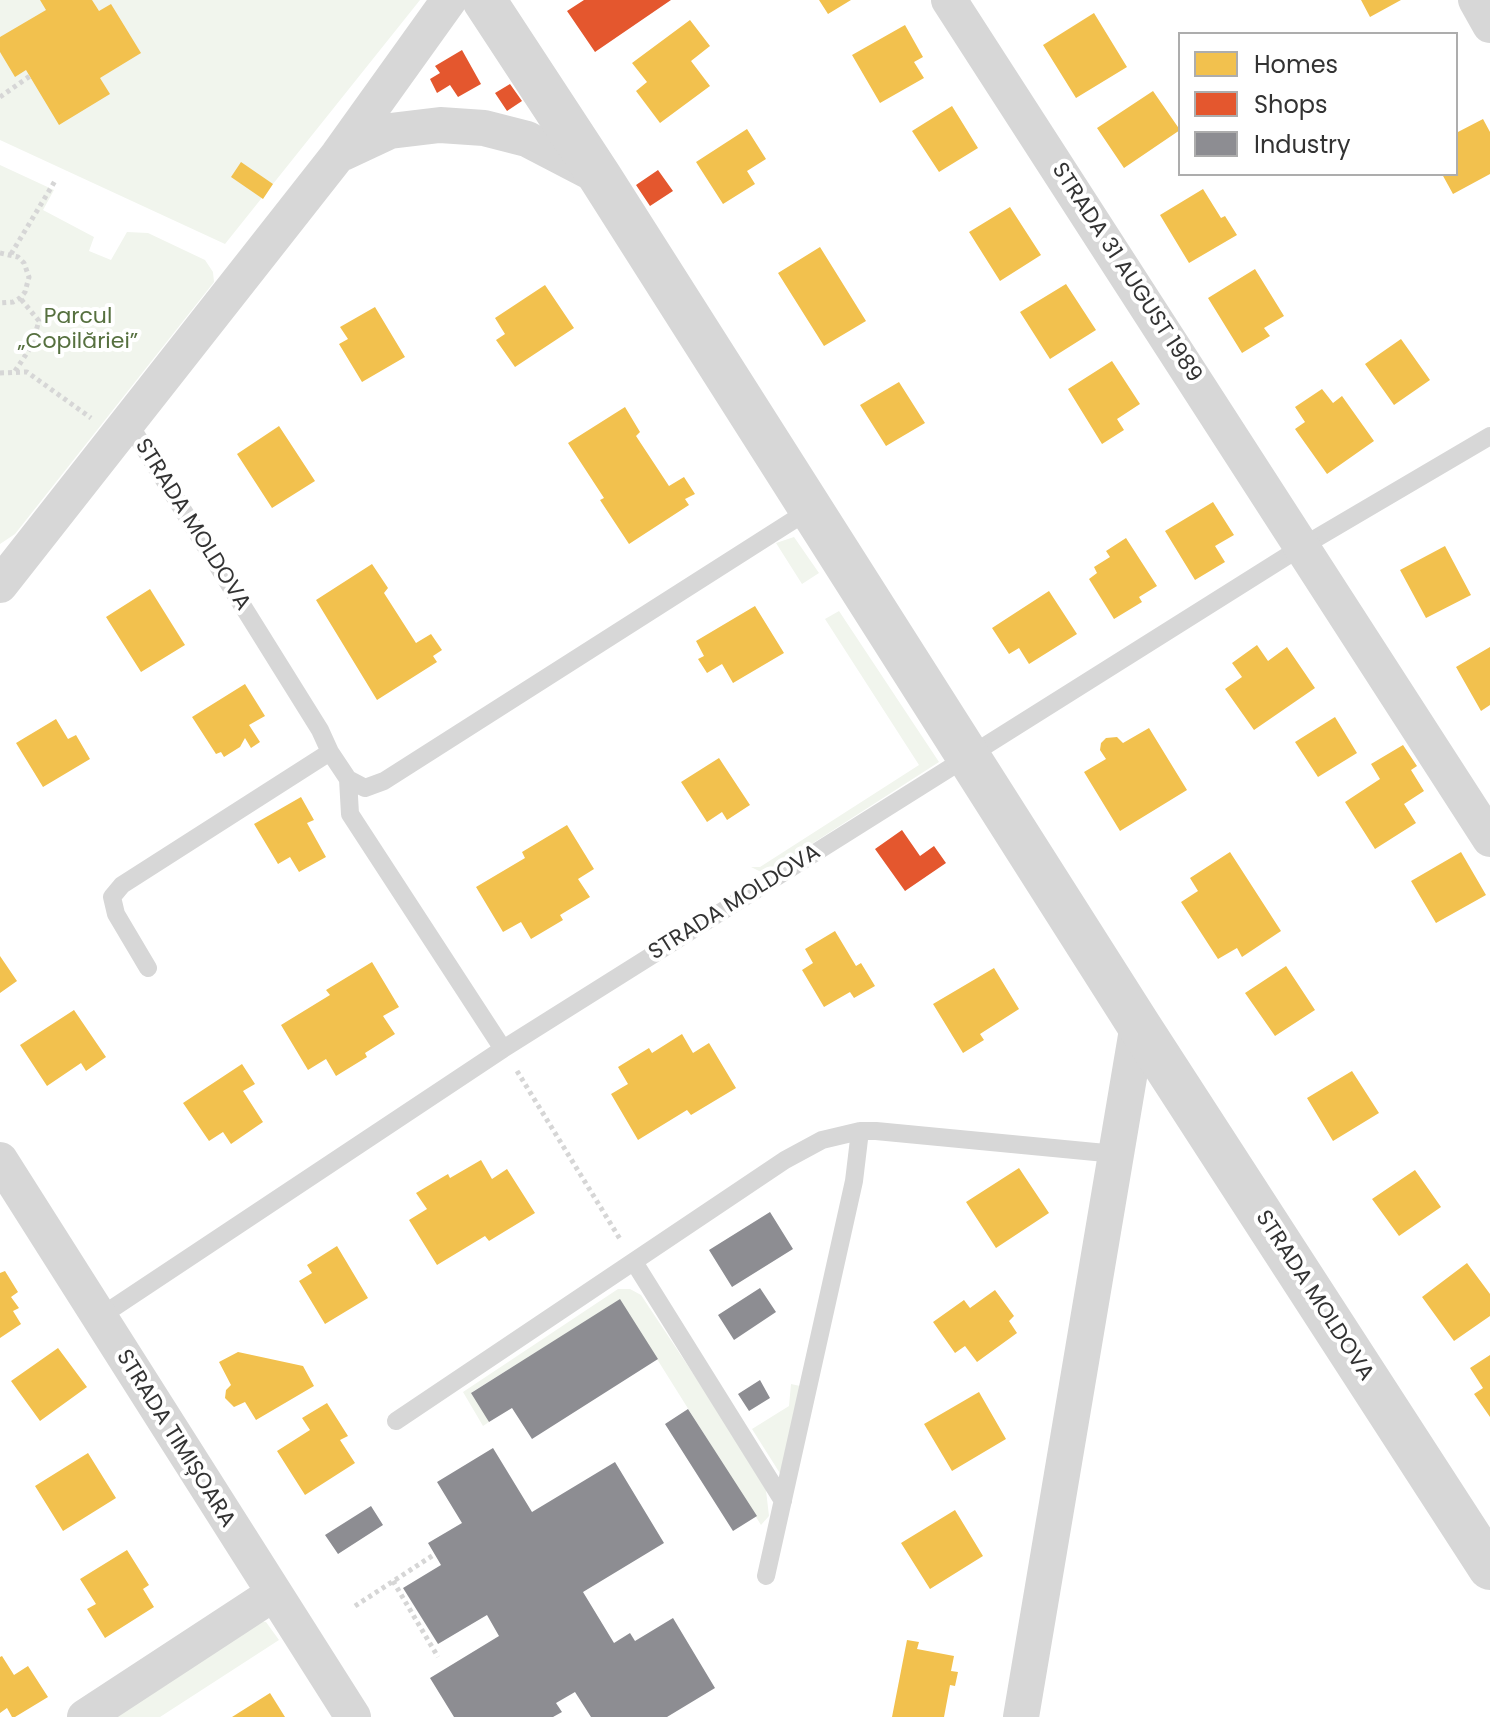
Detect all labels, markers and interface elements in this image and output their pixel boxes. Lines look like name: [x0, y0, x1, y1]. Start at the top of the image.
legend: [1178, 32, 1458, 176]
text: Homes: [1254, 48, 1338, 81]
text: Shops: [1254, 88, 1328, 121]
text: Industry: [1254, 128, 1351, 161]
street label: STRADA 31 AUGUST 1989: [1045, 158, 1207, 388]
park label: Parcul „Copilăriei”: [18, 304, 138, 356]
street label: STRADA MOLDOVA: [128, 434, 256, 616]
street label: STRADA MOLDOVA: [644, 839, 826, 967]
street label: STRADA MOLDOVA: [1249, 1206, 1379, 1386]
street label: STRADA TIMIȘOARA: [110, 1345, 240, 1533]

